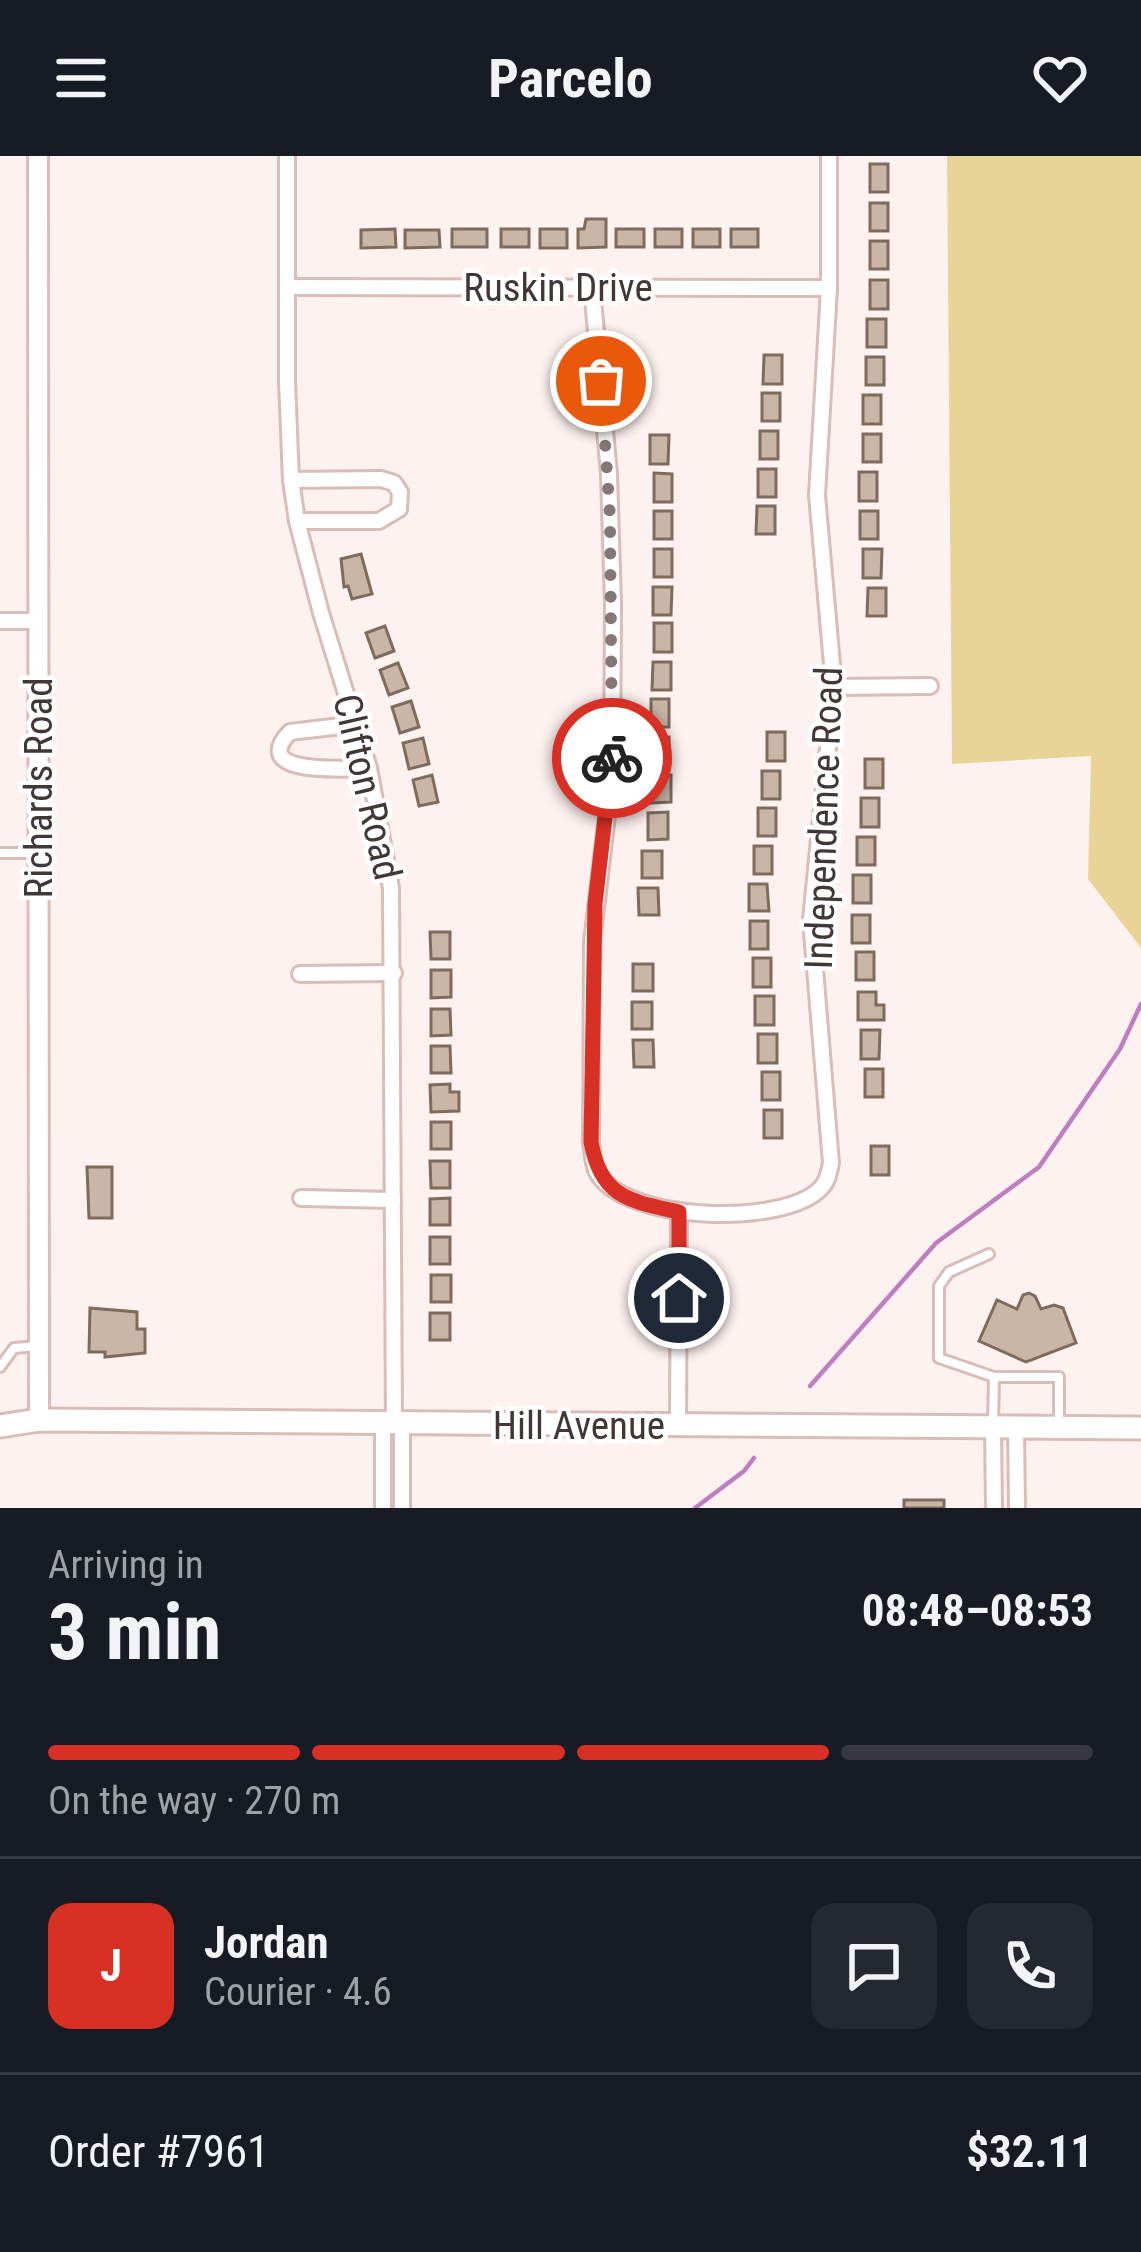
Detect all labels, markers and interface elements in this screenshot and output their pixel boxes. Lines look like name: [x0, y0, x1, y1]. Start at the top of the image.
icon: menu: [48, 45, 114, 111]
icon: heart: [1027, 45, 1093, 111]
text: Parcelo: [488, 47, 653, 110]
street label: Ruskin Drive: [463, 265, 653, 311]
pin: [550, 330, 652, 432]
icon: bag: [568, 348, 634, 414]
street label: Independence Road: [796, 666, 852, 970]
street label: Richards Road: [16, 677, 62, 899]
street label: Clifton Road: [323, 690, 411, 884]
courier: [552, 698, 672, 818]
icon: bike: [579, 725, 645, 791]
pin: [628, 1247, 730, 1349]
icon: home: [646, 1265, 712, 1331]
street label: Hill Avenue: [493, 1403, 665, 1449]
text: Arriving in: [48, 1542, 204, 1588]
text: 08:48–08:53: [862, 1584, 1093, 1637]
text: 3 min: [48, 1587, 221, 1678]
text: On the way · 270 m: [48, 1778, 340, 1824]
button: chat: [811, 1903, 937, 2029]
button: phone: [967, 1903, 1093, 2029]
text: Jordan: [204, 1916, 329, 1969]
text: J: [100, 1939, 122, 1992]
text: Courier · 4.6: [204, 1969, 392, 2015]
text: Order #7961: [48, 2125, 269, 2178]
text: $32.11: [966, 2125, 1093, 2178]

